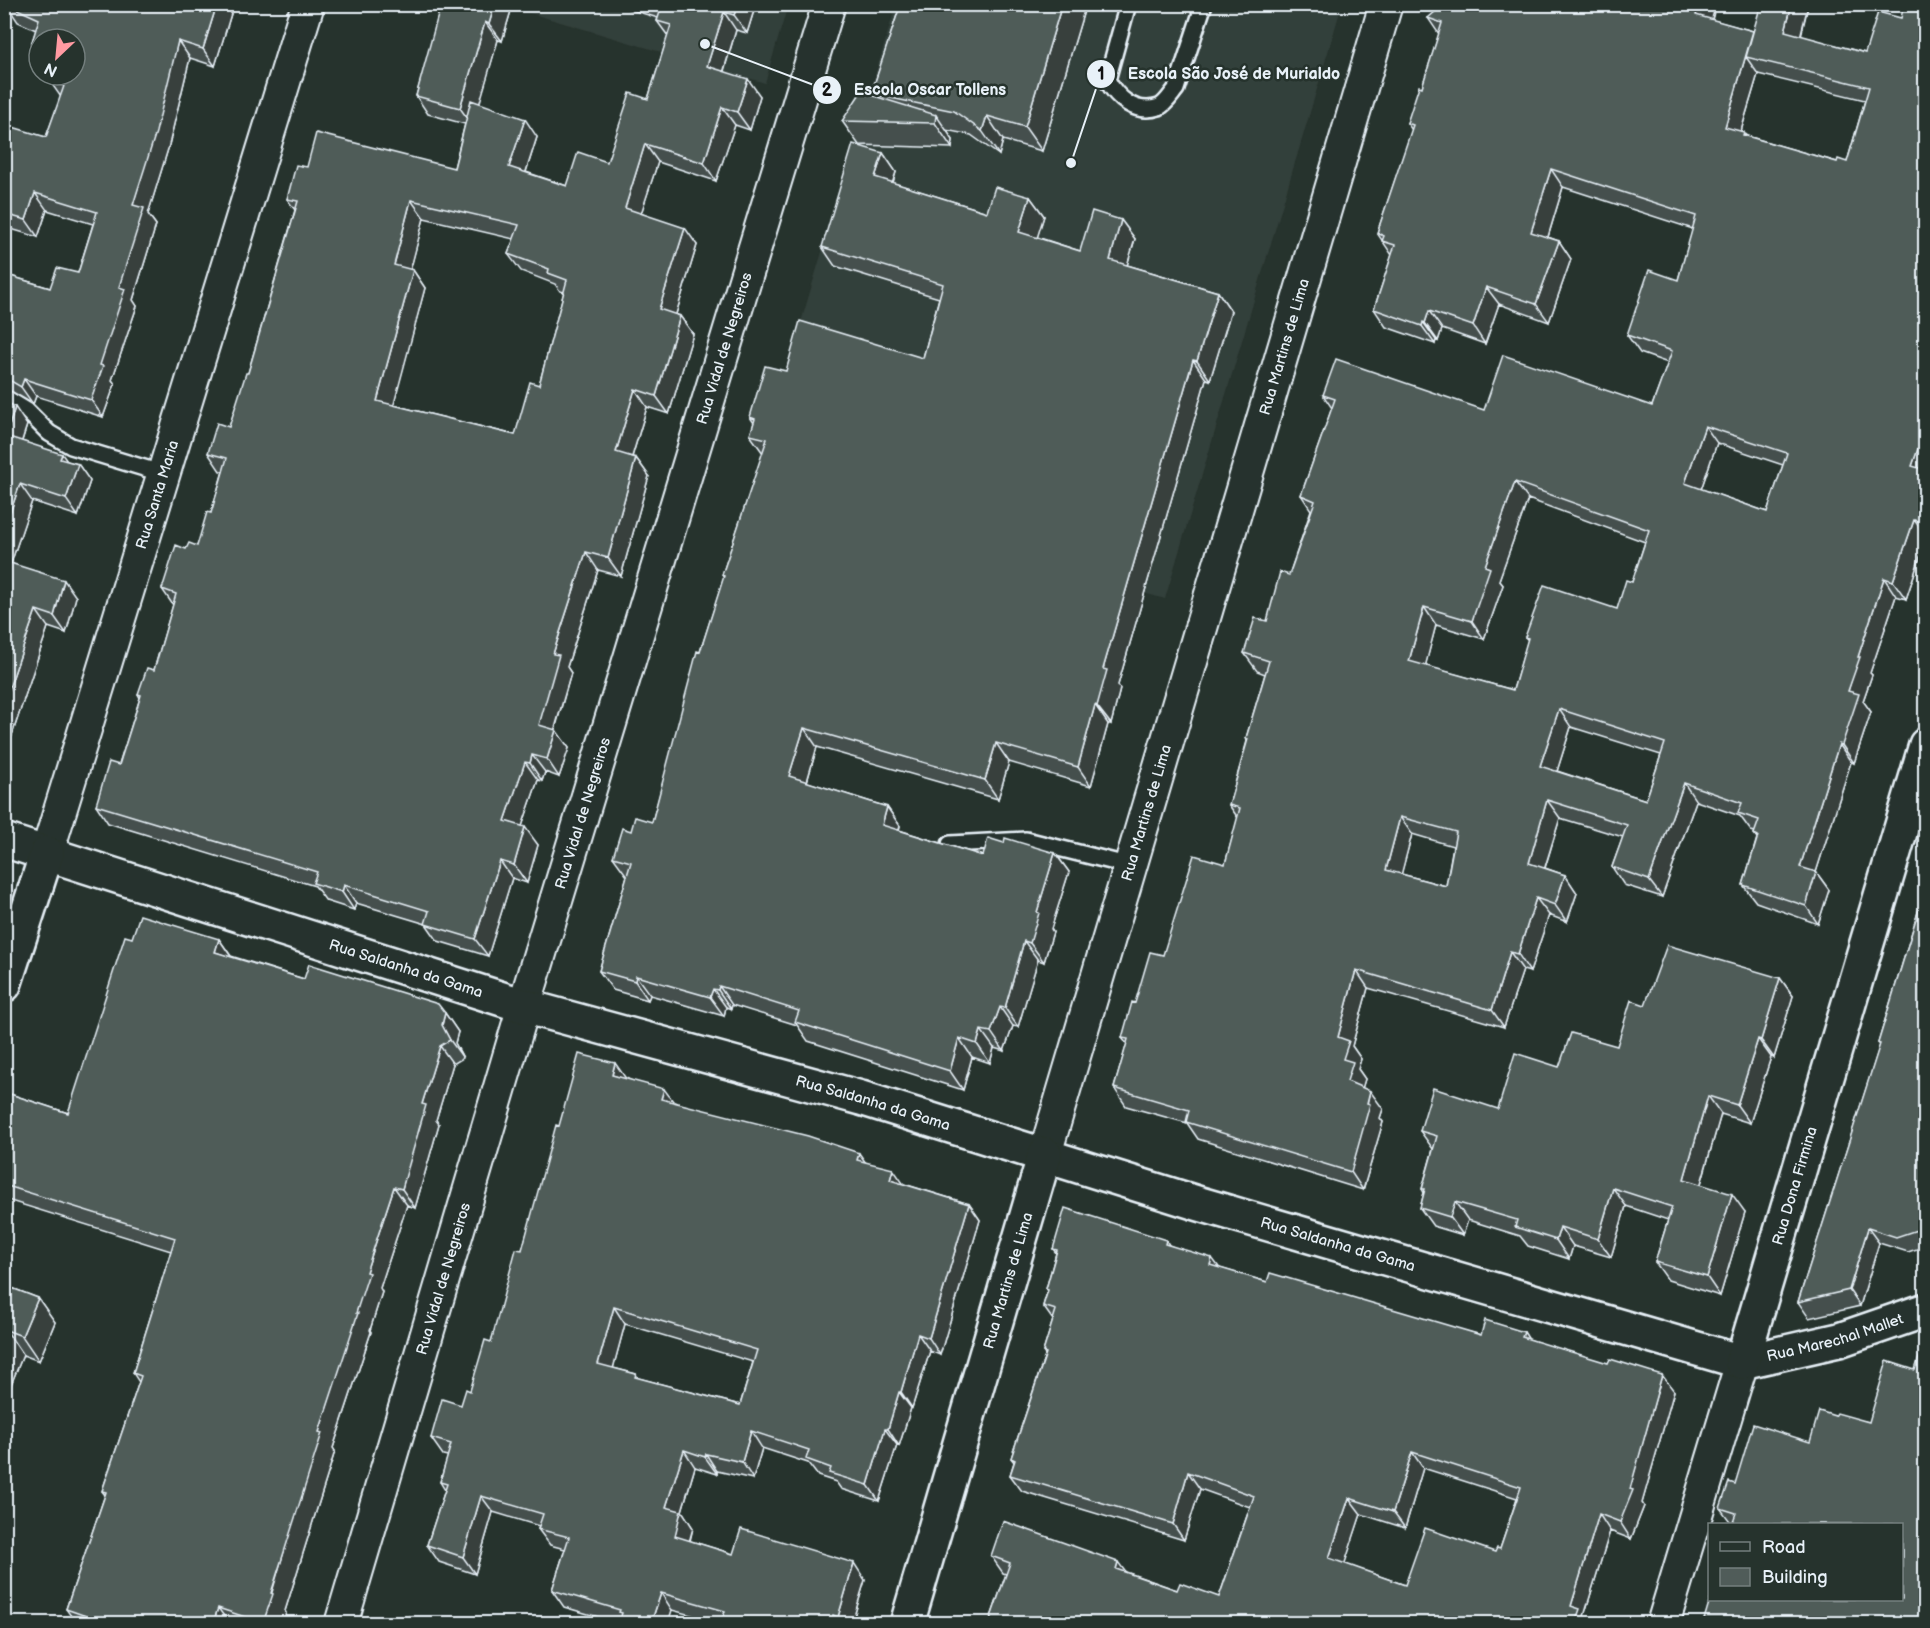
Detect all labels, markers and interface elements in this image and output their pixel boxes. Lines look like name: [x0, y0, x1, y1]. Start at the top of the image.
north arrow: [27, 27, 87, 87]
callout: Escola São José de Murialdo: [1086, 57, 1352, 91]
text: N: [42, 58, 61, 80]
text: 1: [1097, 64, 1105, 85]
text: Escola São José de Murialdo: [1128, 65, 1340, 84]
callout: Escola Oscar Tollens: [812, 73, 1018, 107]
text: 2: [822, 80, 833, 101]
text: Escola Oscar Tollens: [854, 81, 1006, 100]
street label: Rua Vidal de Negreiros: [693, 270, 757, 427]
street label: Rua Martins de Lima: [1256, 276, 1314, 417]
street label: Rua Santa Maria: [132, 438, 183, 551]
street label: Rua Vidal de Negreiros: [551, 735, 615, 892]
street label: Rua Martins de Lima: [1117, 742, 1176, 883]
street label: Rua Saldanha da Gama: [327, 935, 485, 1002]
street label: Rua Saldanha da Gama: [793, 1072, 952, 1135]
street label: Rua Dona Firmina: [1768, 1124, 1822, 1247]
street label: Rua Vidal de Negreiros: [412, 1200, 475, 1357]
street label: Rua Martins de Lima: [979, 1210, 1037, 1351]
street label: Rua Saldanha da Gama: [1258, 1213, 1417, 1276]
street label: Rua Marechal Mallet: [1765, 1310, 1906, 1366]
legend: [1708, 1523, 1903, 1601]
text: Road: [1762, 1537, 1806, 1558]
text: Building: [1762, 1567, 1828, 1588]

